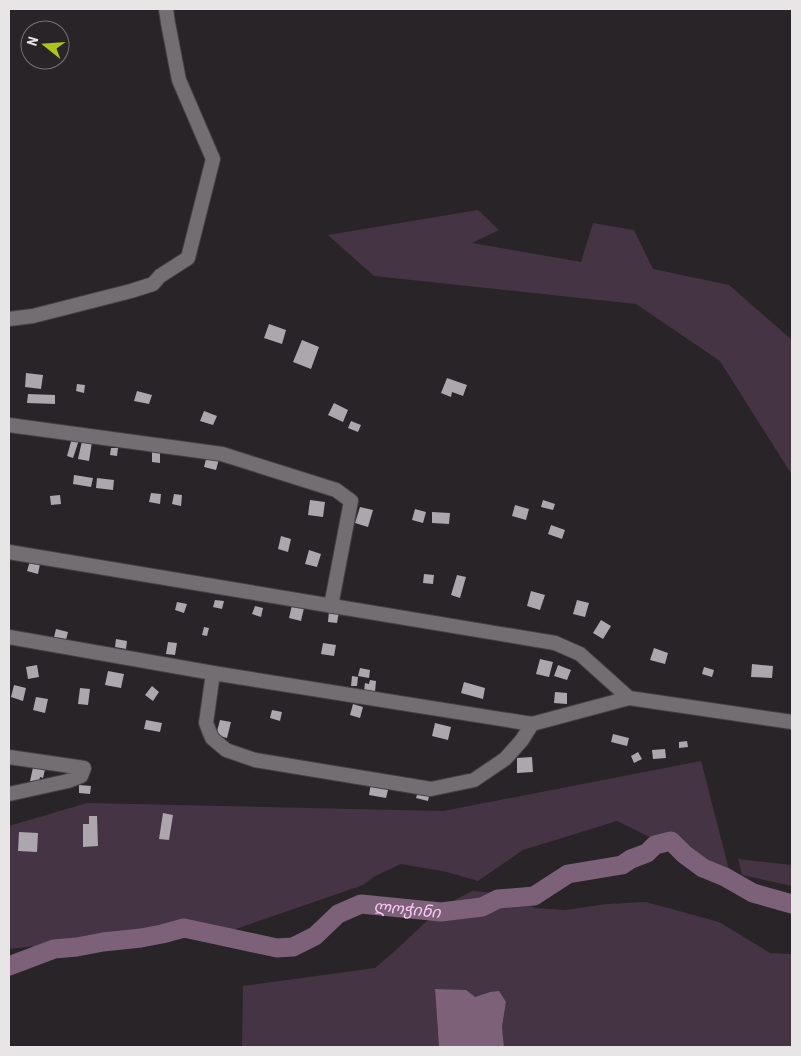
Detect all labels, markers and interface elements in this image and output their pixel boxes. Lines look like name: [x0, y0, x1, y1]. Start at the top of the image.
north arrow: [20, 20, 70, 70]
text: N: [24, 35, 41, 48]
water label: ლოჭინი: [373, 896, 442, 921]

